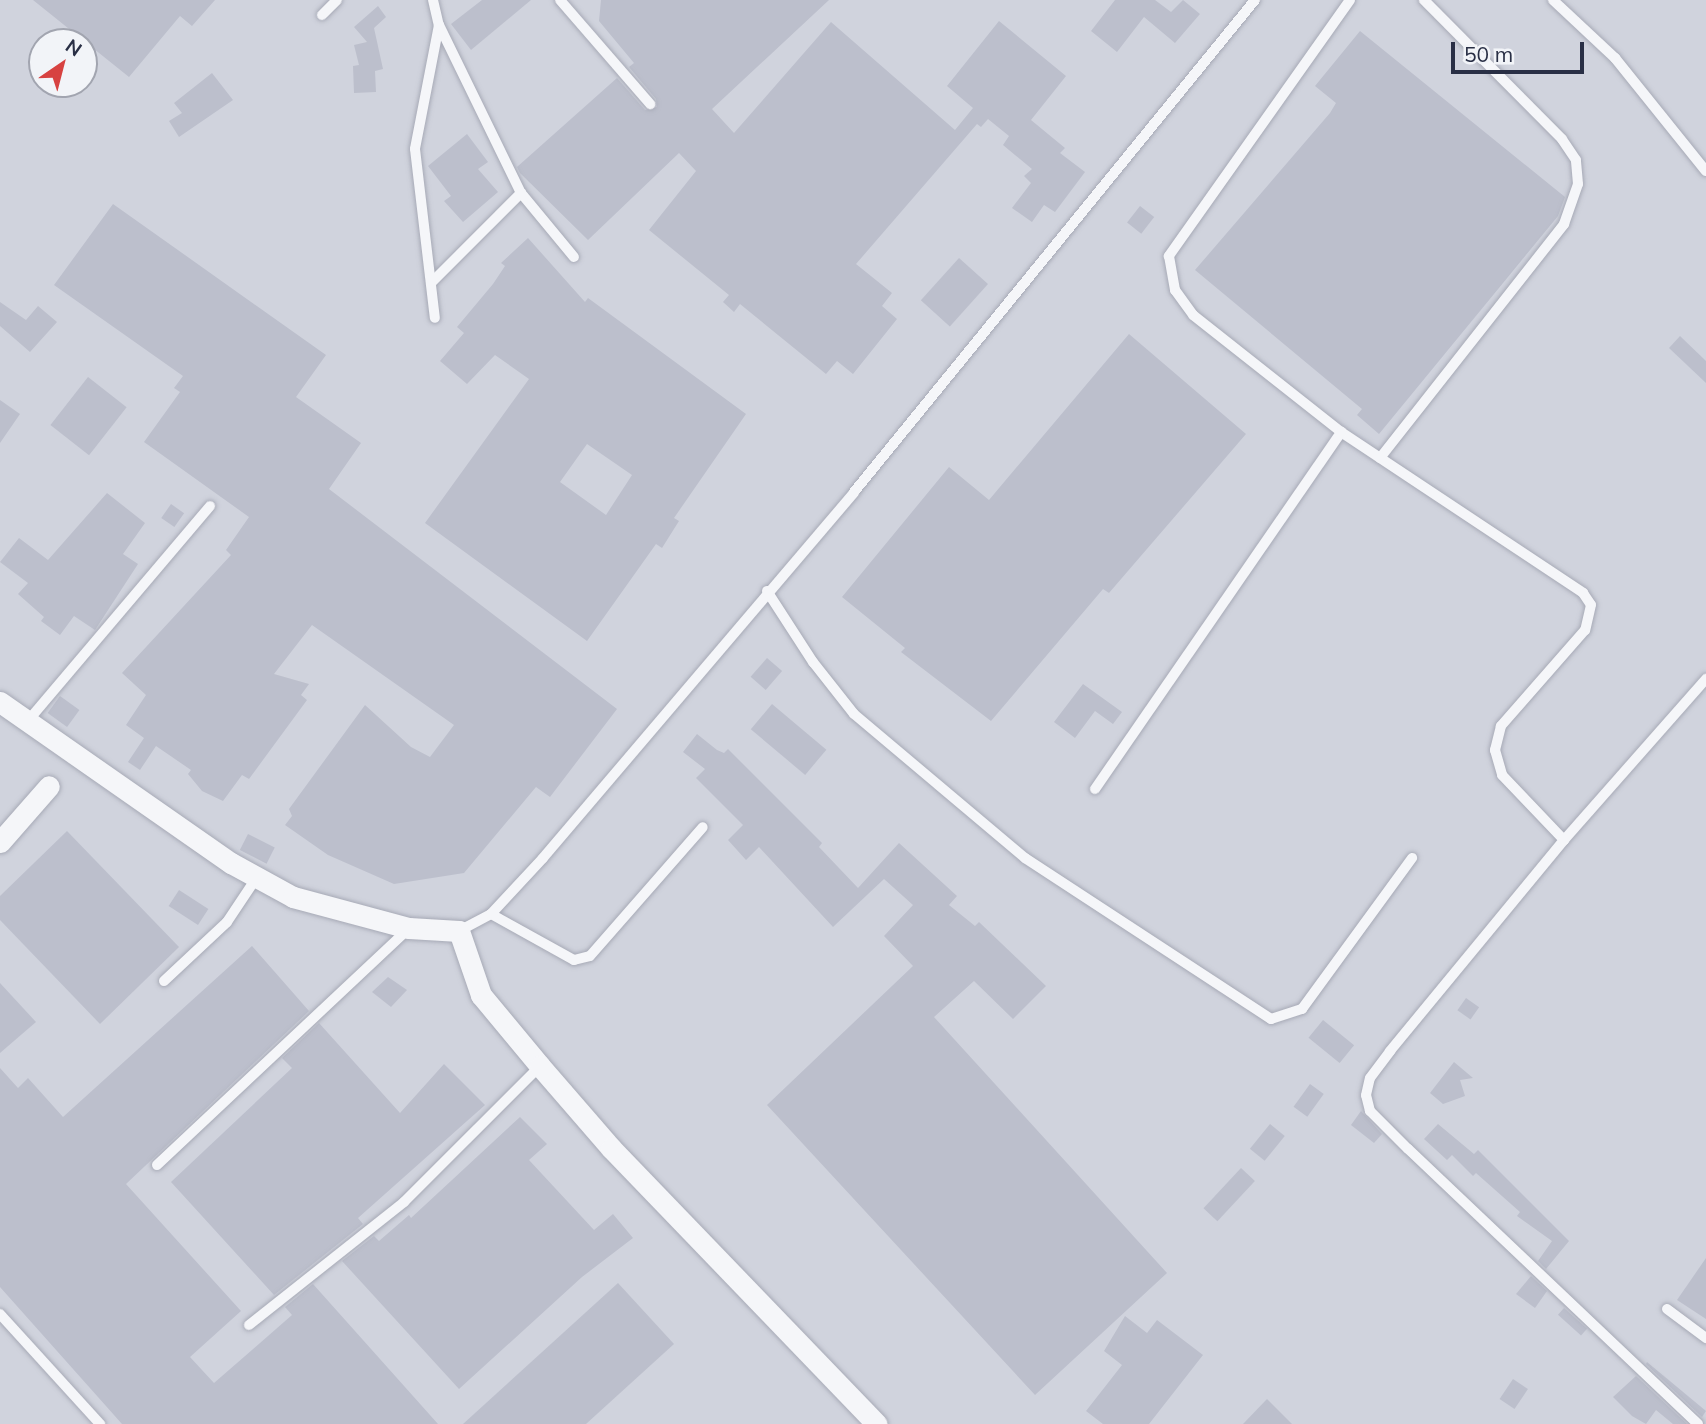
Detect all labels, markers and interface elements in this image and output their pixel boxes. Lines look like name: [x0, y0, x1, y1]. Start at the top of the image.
north arrow: [28, 28, 98, 98]
scale bar: [1454, 28, 1587, 72]
text: N: [61, 33, 87, 61]
text: 50 m: [1464, 41, 1513, 67]

